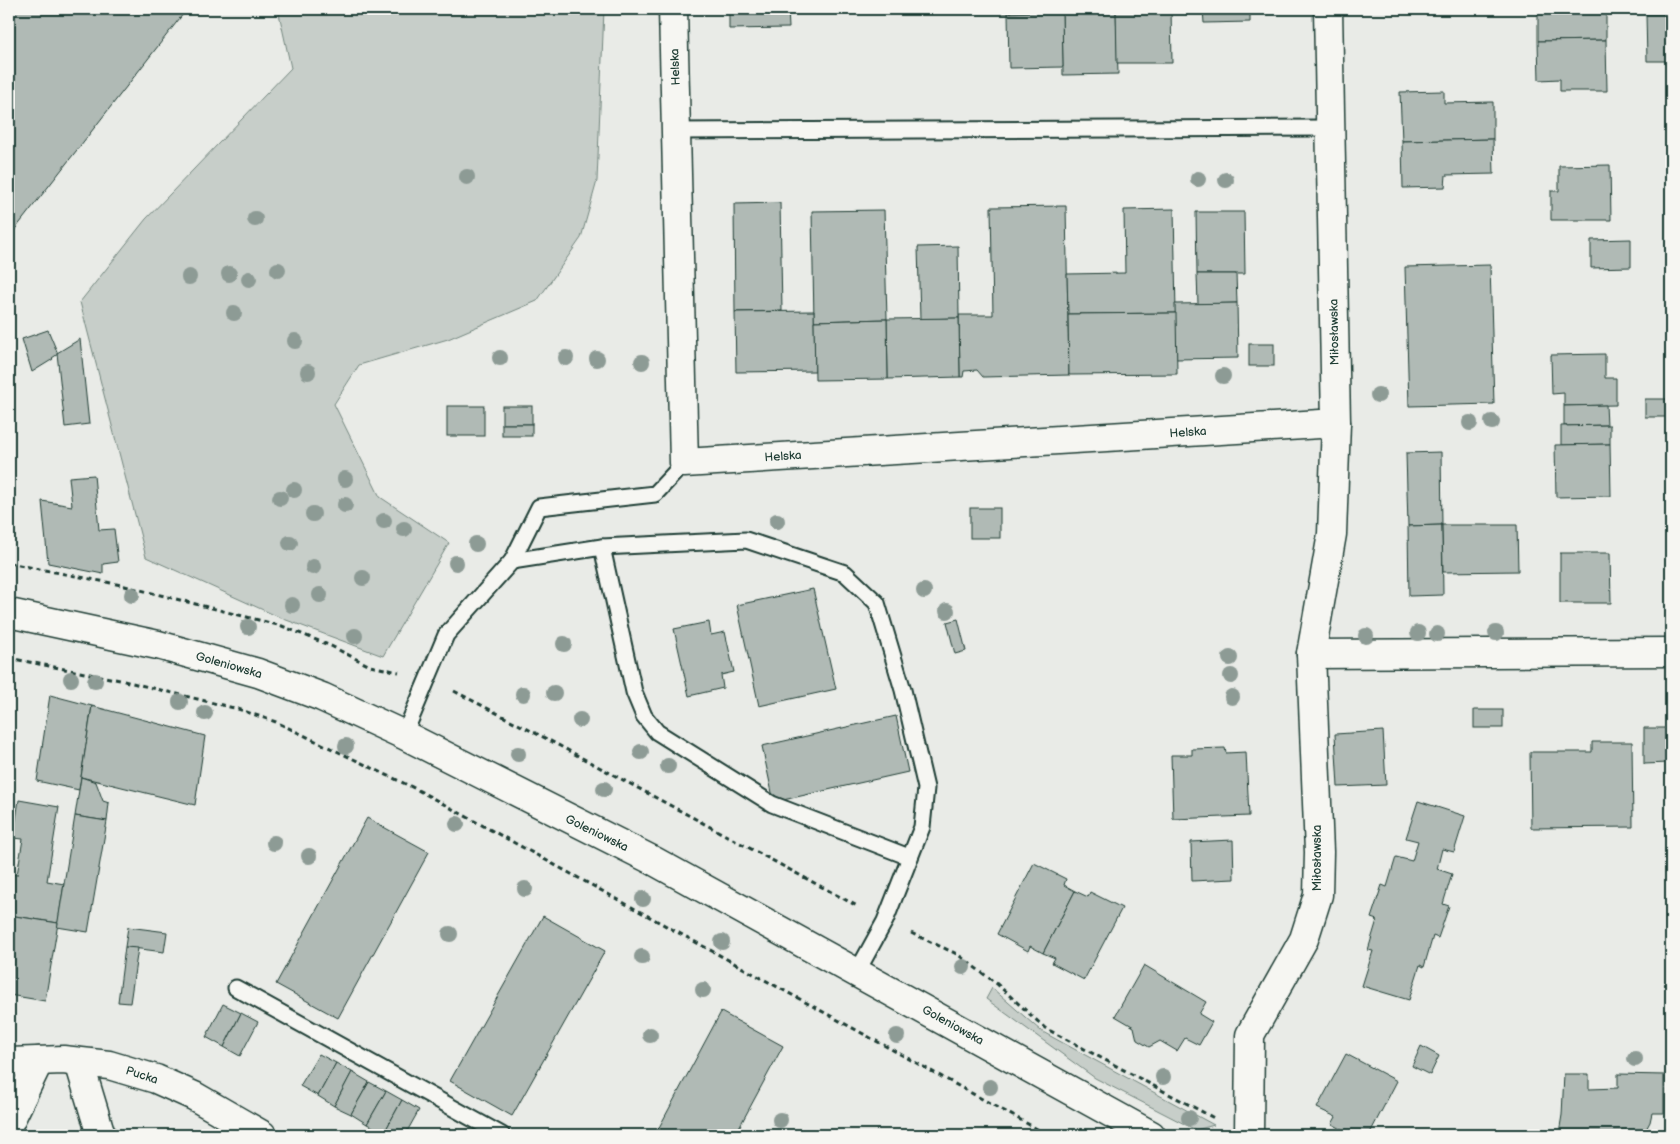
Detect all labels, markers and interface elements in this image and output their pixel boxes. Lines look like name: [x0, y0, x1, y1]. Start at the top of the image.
street label: Helska: [667, 48, 684, 86]
street label: Miłosławska: [1326, 298, 1343, 365]
street label: Helska: [1169, 424, 1207, 441]
street label: Helska: [764, 448, 802, 465]
street label: Goleniowska: [194, 649, 264, 682]
street label: Goleniowska: [563, 812, 631, 855]
street label: Miłosławska: [1310, 825, 1325, 891]
street label: Goleniowska: [919, 1002, 986, 1049]
street label: Pucka: [124, 1063, 160, 1088]

